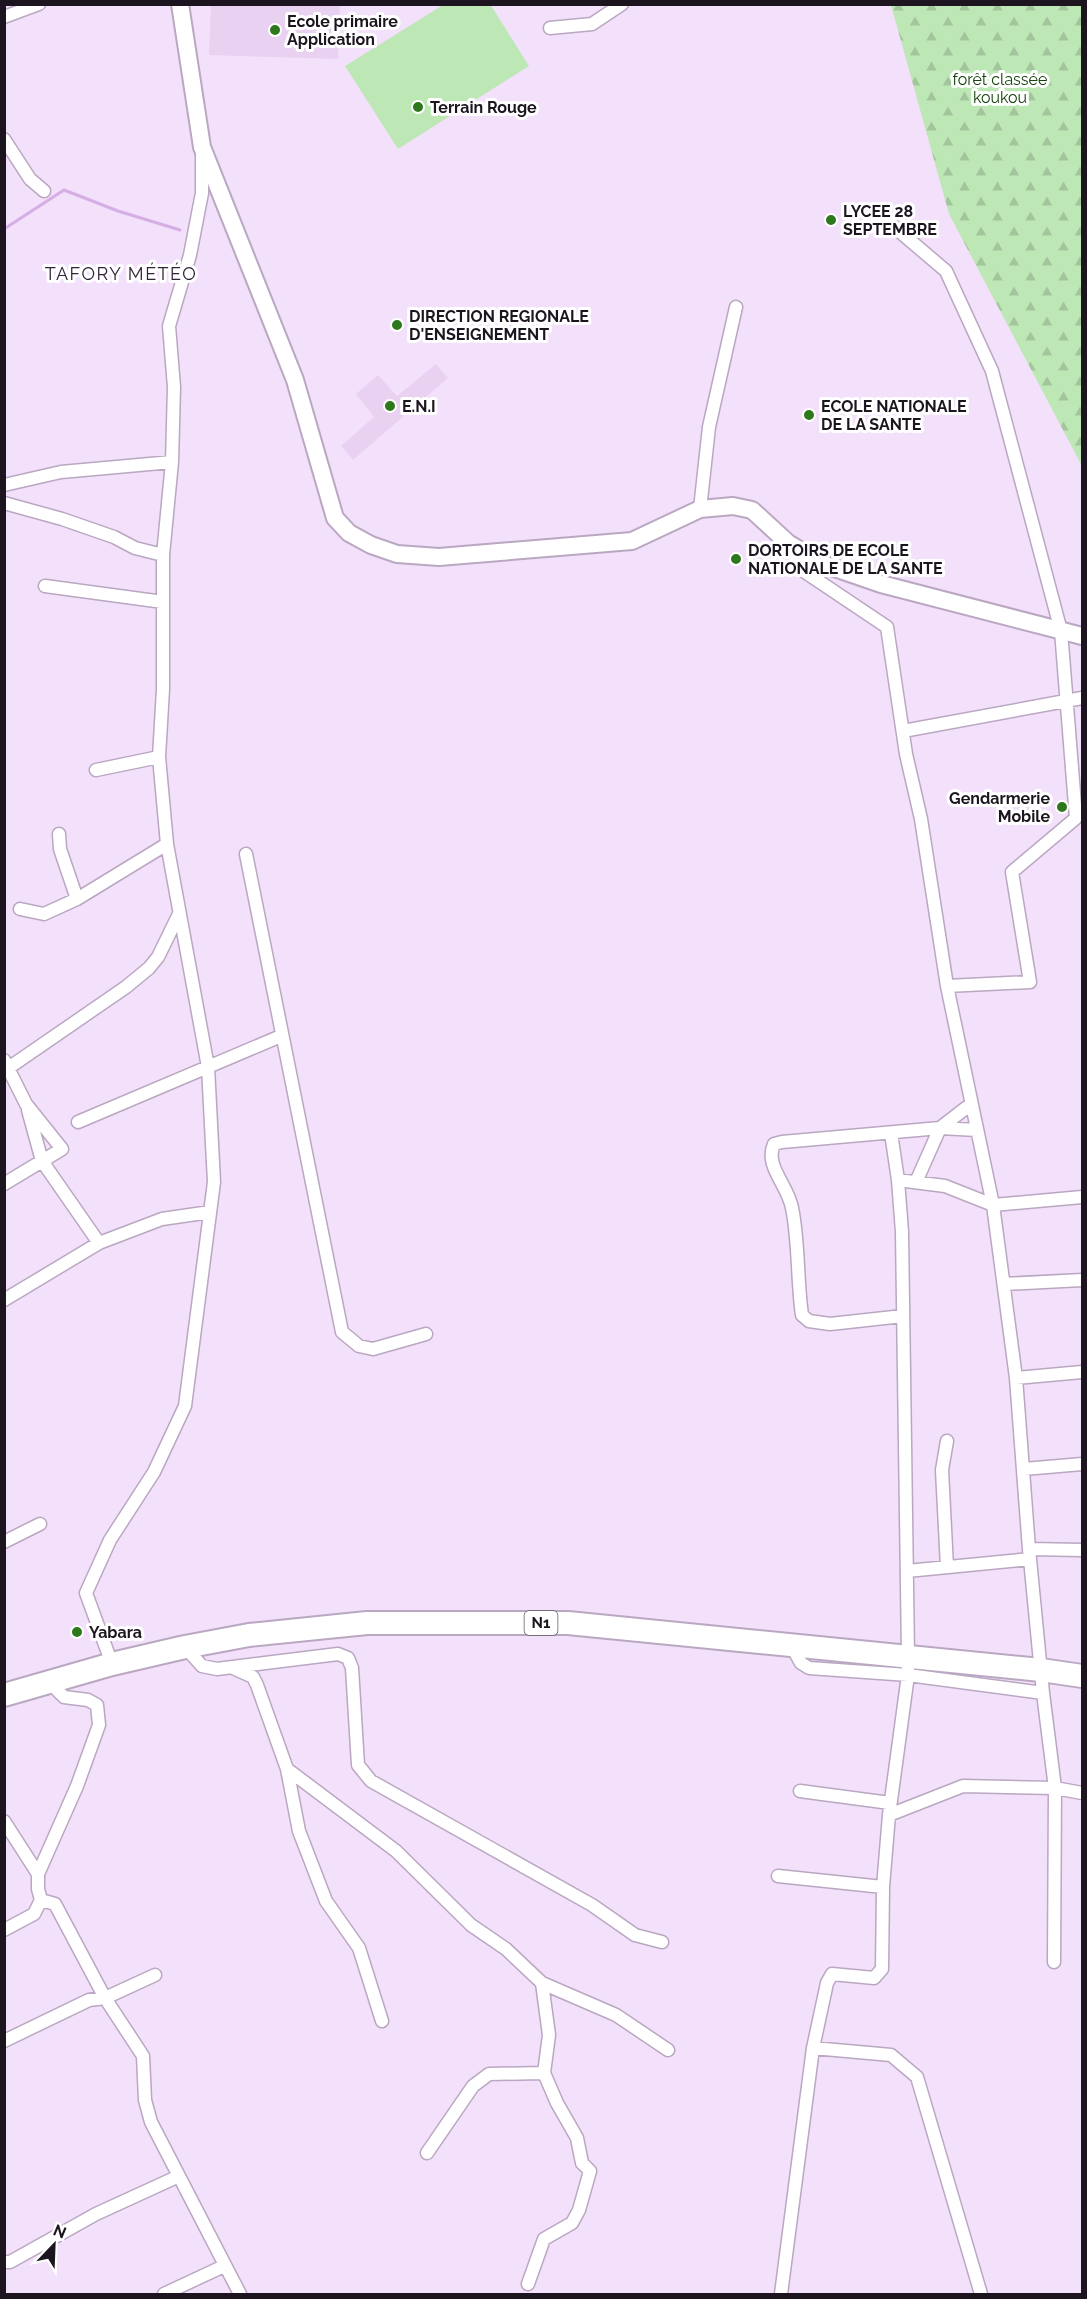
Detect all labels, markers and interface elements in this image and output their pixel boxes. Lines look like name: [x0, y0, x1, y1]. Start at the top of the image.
place label: Ecole primaire Application: [287, 12, 398, 49]
marker: Ecole primaire Application: [268, 23, 282, 37]
park label: forêt classée koukou: [953, 70, 1047, 107]
place label: Terrain Rouge: [430, 98, 537, 117]
marker: Terrain Rouge: [411, 100, 425, 114]
place label: LYCEE 28 SEPTEMBRE: [843, 202, 937, 239]
marker: LYCEE 28 SEPTEMBRE: [824, 213, 838, 227]
district label: TAFORY MÉTÉO: [45, 262, 197, 284]
place label: DIRECTION REGIONALE D'ENSEIGNEMENT: [409, 307, 589, 344]
marker: DIRECTION REGIONALE D'ENSEIGNEMENT: [390, 318, 404, 332]
place label: E.N.I: [402, 397, 436, 416]
place label: ECOLE NATIONALE DE LA SANTE: [821, 397, 967, 434]
marker: E.N.I: [383, 399, 397, 413]
marker: ECOLE NATIONALE DE LA SANTE: [802, 408, 816, 422]
place label: DORTOIRS DE ECOLE NATIONALE DE LA SANTE: [748, 541, 943, 578]
marker: DORTOIRS DE ECOLE NATIONALE DE LA SANTE: [729, 552, 743, 566]
place label: Gendarmerie Mobile: [949, 789, 1050, 826]
marker: Gendarmerie Mobile: [1055, 800, 1069, 814]
road number: N1: [524, 1611, 558, 1635]
place label: Yabara: [89, 1623, 142, 1642]
marker: Yabara: [70, 1625, 84, 1639]
north arrow: [24, 2215, 84, 2275]
text: N: [50, 2221, 69, 2243]

